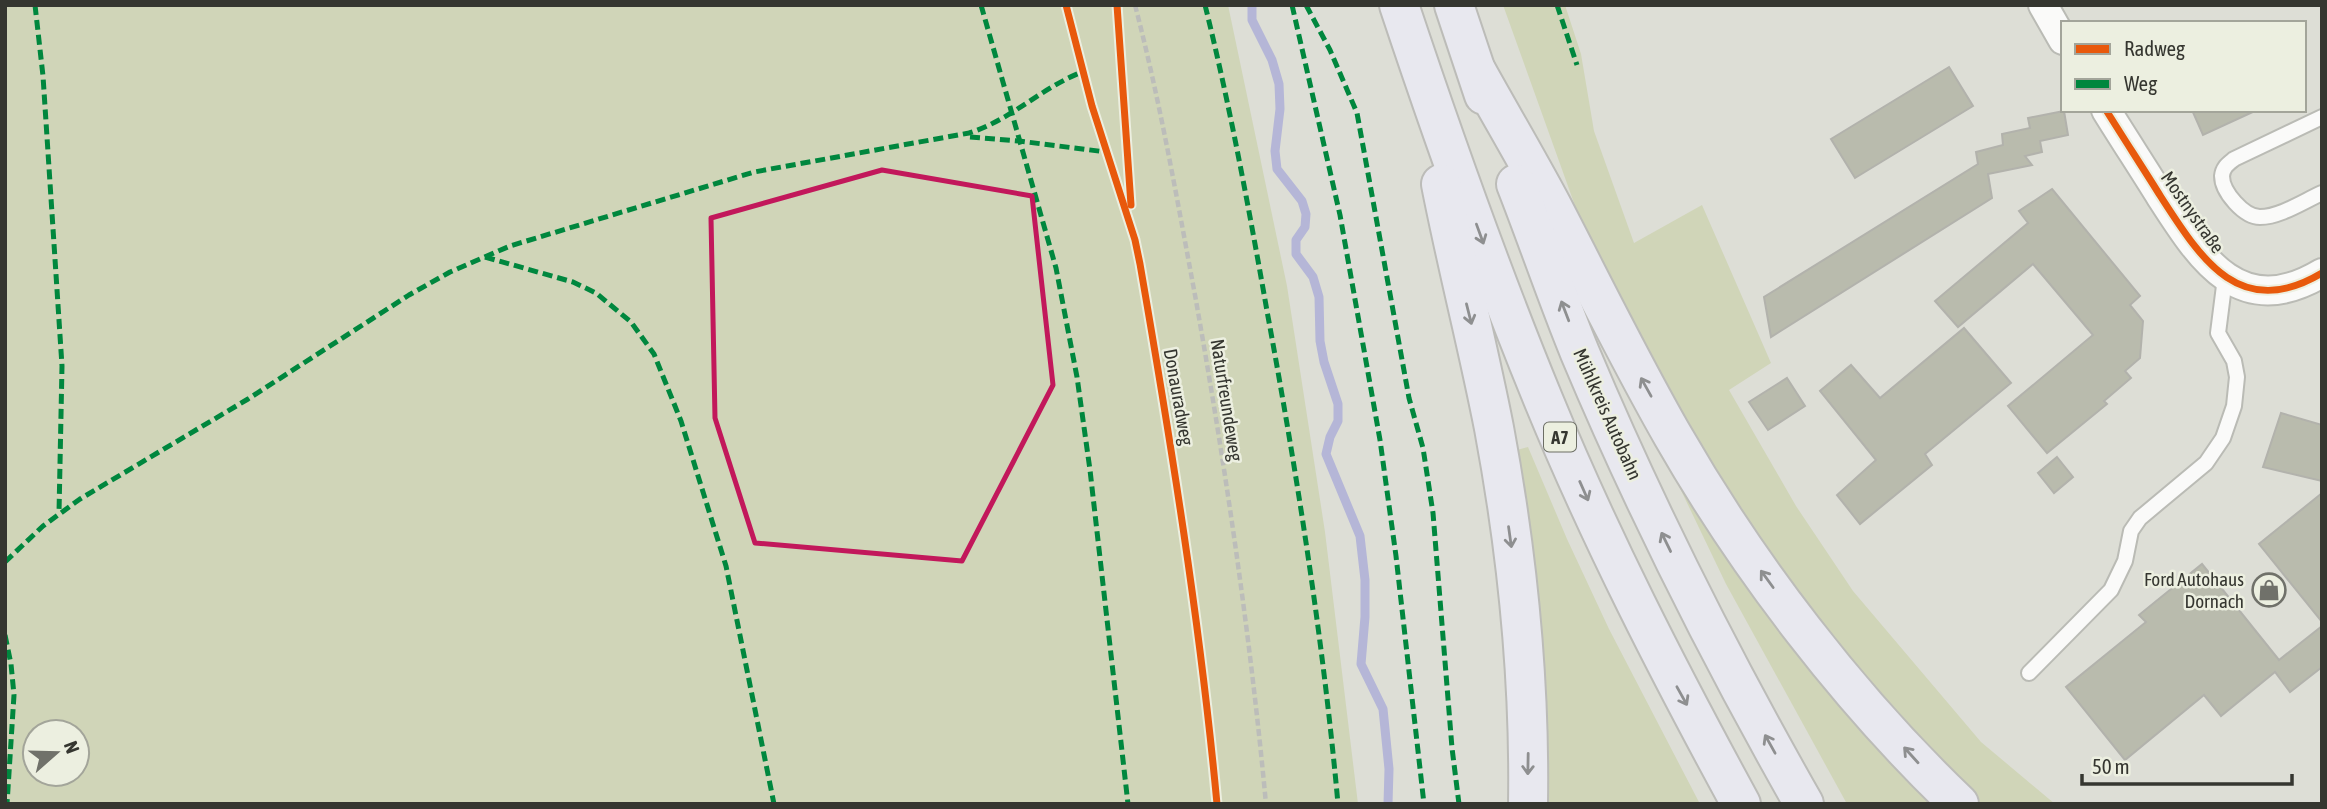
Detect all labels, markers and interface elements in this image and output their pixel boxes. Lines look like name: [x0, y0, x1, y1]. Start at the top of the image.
legend: [2061, 21, 2306, 112]
text: Radweg: [2124, 36, 2185, 60]
text: Weg: [2124, 71, 2157, 95]
street label: Mostnystraße: [2157, 167, 2229, 257]
one-way arrow: [1475, 223, 1487, 245]
one-way arrow: [1558, 301, 1570, 323]
one-way arrow: [1463, 302, 1476, 324]
street label: Naturfreundeweg: [1206, 337, 1248, 463]
street label: Mühlkreis Autobahn: [1569, 345, 1647, 483]
street label: Donauradweg: [1160, 347, 1198, 448]
one-way arrow: [1638, 377, 1652, 398]
road number: A7: [1544, 422, 1576, 452]
one-way arrow: [1578, 479, 1591, 501]
one-way arrow: [1504, 525, 1517, 548]
one-way arrow: [1659, 532, 1673, 553]
place label: Ford Autohaus Dornach: [2144, 568, 2244, 612]
one-way arrow: [1760, 570, 1774, 589]
shop icon: Ford Autohaus Dornach: [2250, 571, 2288, 609]
one-way arrow: [1675, 685, 1689, 705]
north arrow: [21, 718, 91, 788]
one-way arrow: [1763, 735, 1777, 755]
text: N: [60, 738, 84, 756]
scale bar: [2082, 742, 2292, 786]
one-way arrow: [1903, 746, 1919, 764]
one-way arrow: [1522, 752, 1535, 775]
text: 50 m: [2092, 754, 2130, 778]

